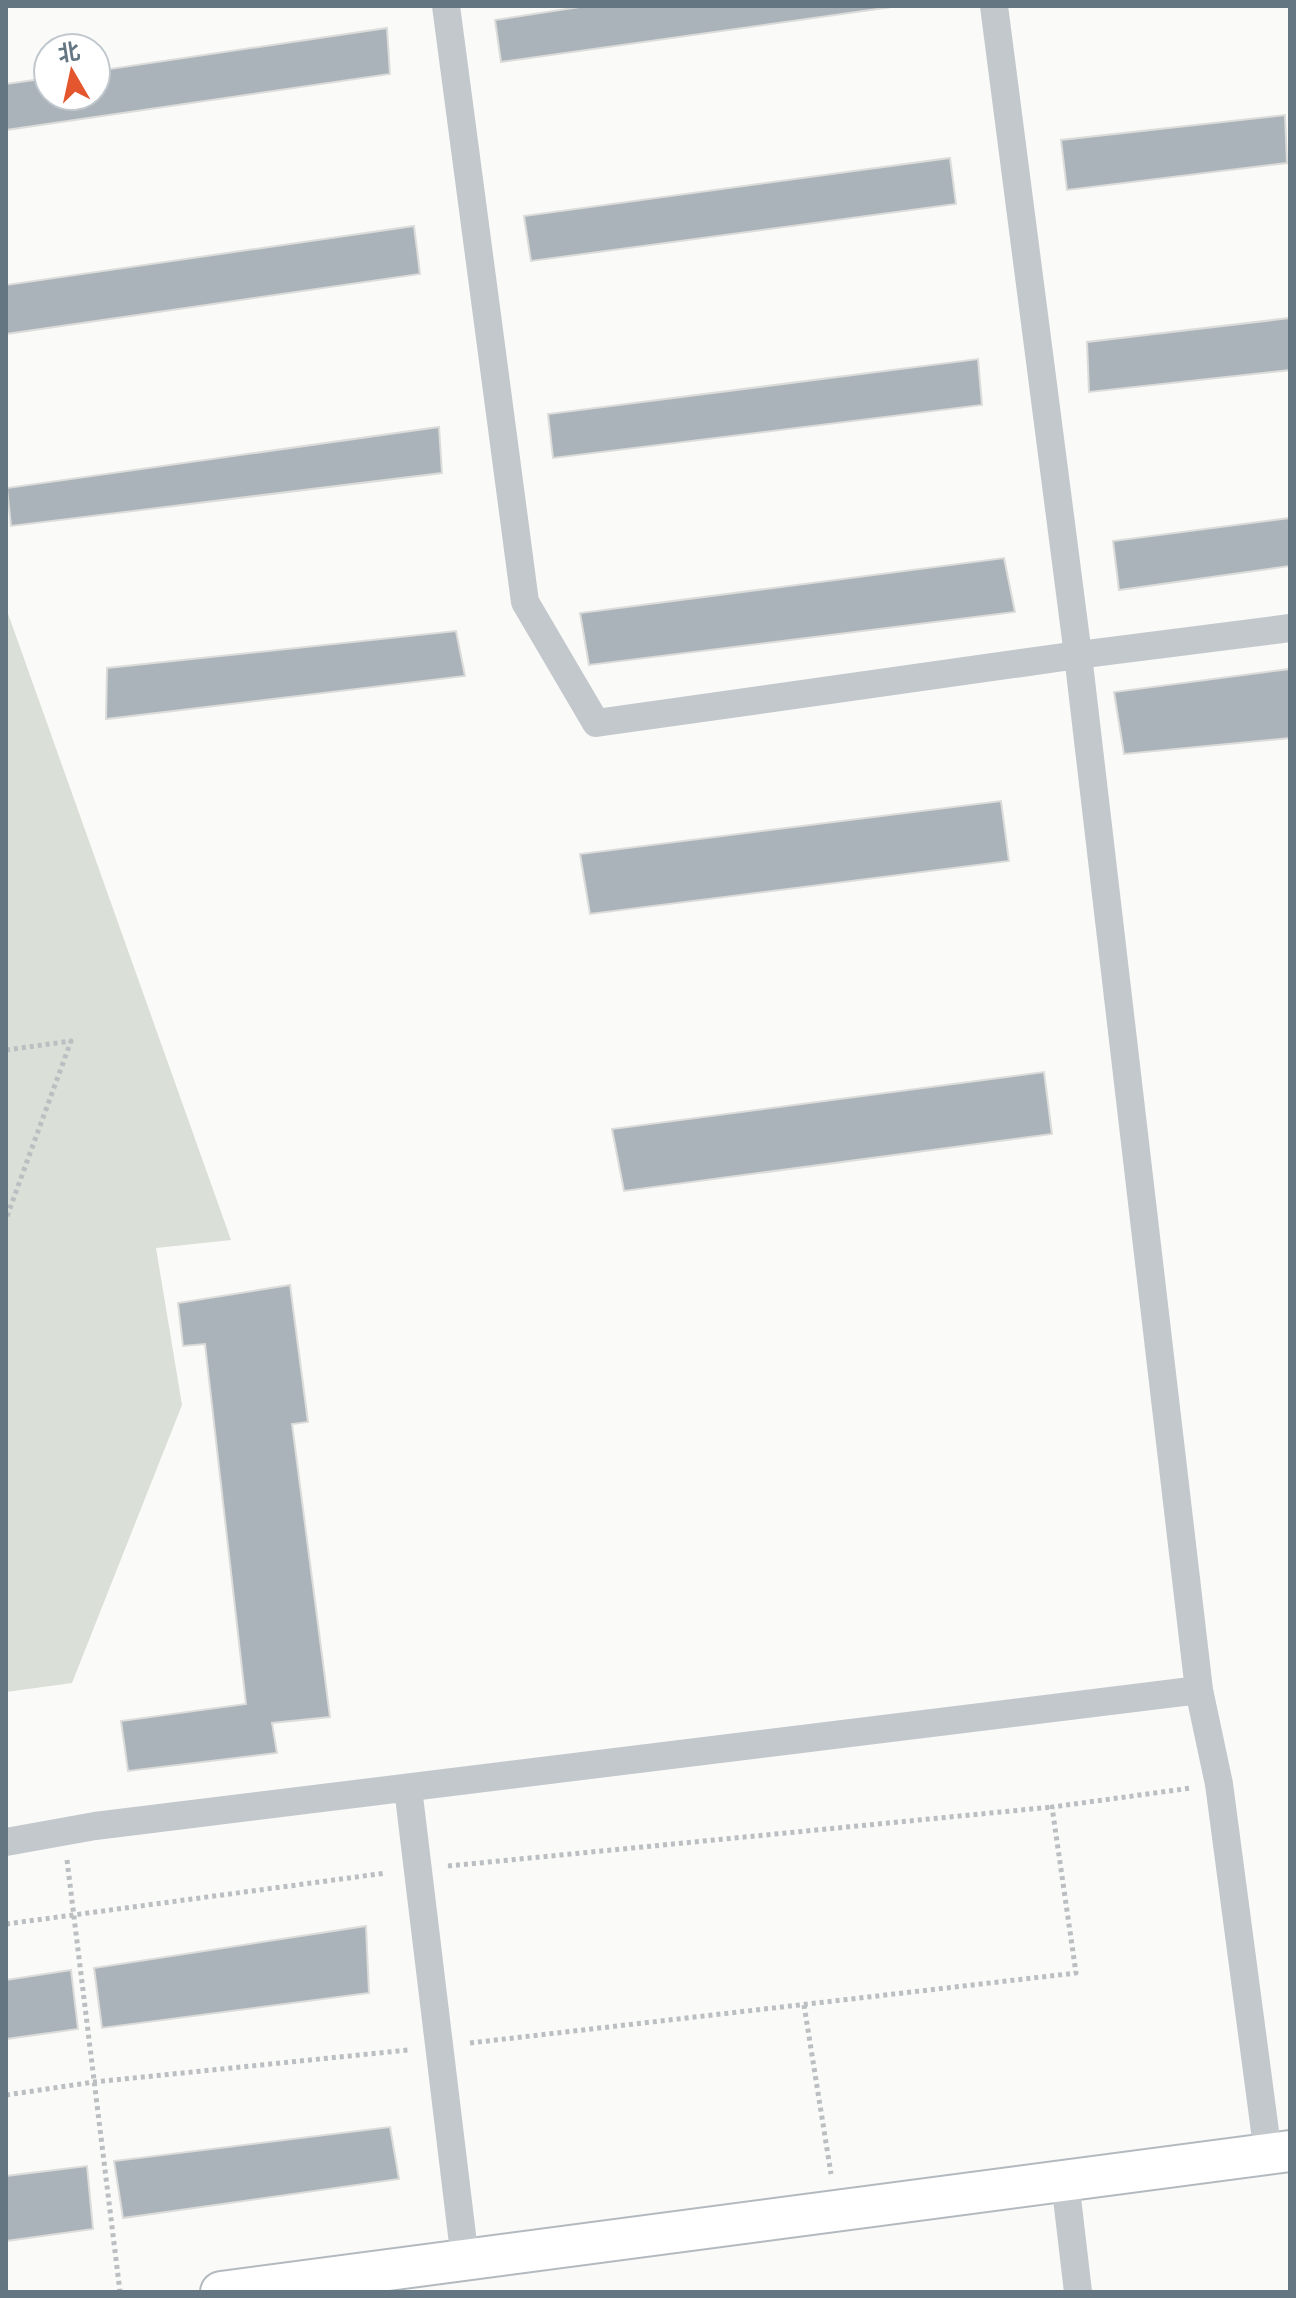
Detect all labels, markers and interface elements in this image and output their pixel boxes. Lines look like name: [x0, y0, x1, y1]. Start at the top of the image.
north arrow: [32, 32, 112, 112]
text: 北: [56, 39, 82, 67]

